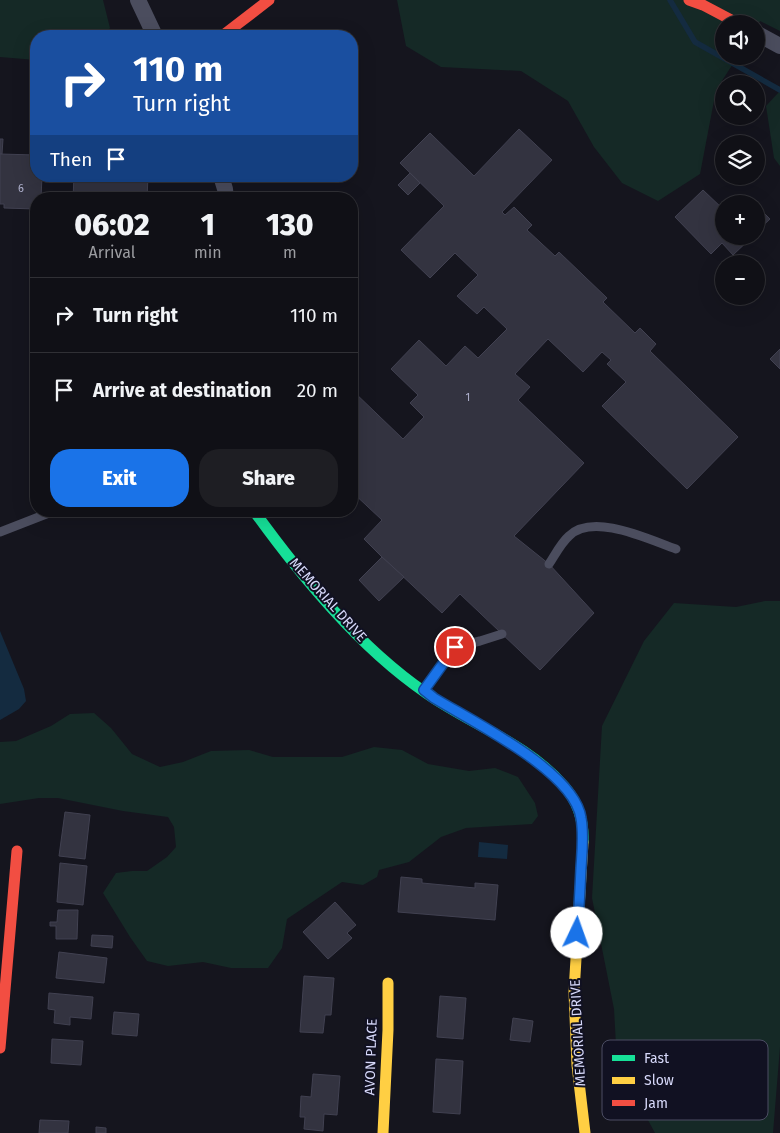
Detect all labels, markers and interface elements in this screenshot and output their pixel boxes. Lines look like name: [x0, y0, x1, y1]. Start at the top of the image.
map controls: [715, 15, 765, 305]
button: sound: [715, 15, 765, 65]
text: 110 m: [133, 48, 223, 90]
icon: right: [50, 50, 115, 115]
button: search: [715, 75, 765, 125]
text: Turn right: [133, 90, 230, 117]
button: layers: [715, 135, 765, 185]
icon: arrive: [102, 145, 130, 173]
text: Then: [50, 148, 92, 171]
house number: 6: [18, 182, 24, 195]
button: +: [715, 195, 765, 245]
text: 06:02: [74, 207, 150, 243]
text: 1: [201, 207, 215, 243]
text: 130: [266, 207, 314, 243]
text: Arrival: [89, 243, 135, 262]
text: min: [194, 243, 222, 262]
text: m: [283, 243, 297, 262]
button: −: [715, 255, 765, 305]
icon: right: [50, 301, 78, 329]
text: Turn right: [93, 304, 178, 327]
text: 110 m: [290, 304, 338, 327]
icon: arrive: [50, 376, 78, 404]
text: Arrive at destination: [93, 379, 272, 402]
text: 20 m: [297, 379, 338, 402]
house number: 1: [466, 391, 470, 404]
button: Exit: [50, 449, 189, 507]
button: Share: [199, 449, 338, 507]
street label: MEMORIAL DRIVE: [286, 555, 370, 645]
pin: [434, 626, 476, 668]
icon: arrive: [441, 633, 469, 661]
position arrow: [550, 906, 602, 958]
street label: MEMORIAL DRIVE: [567, 979, 589, 1087]
street label: AVON PLACE: [361, 1018, 381, 1096]
legend: [602, 1040, 768, 1120]
text: Fast: [644, 1050, 670, 1067]
text: Slow: [644, 1072, 674, 1089]
text: Jam: [644, 1095, 668, 1112]

